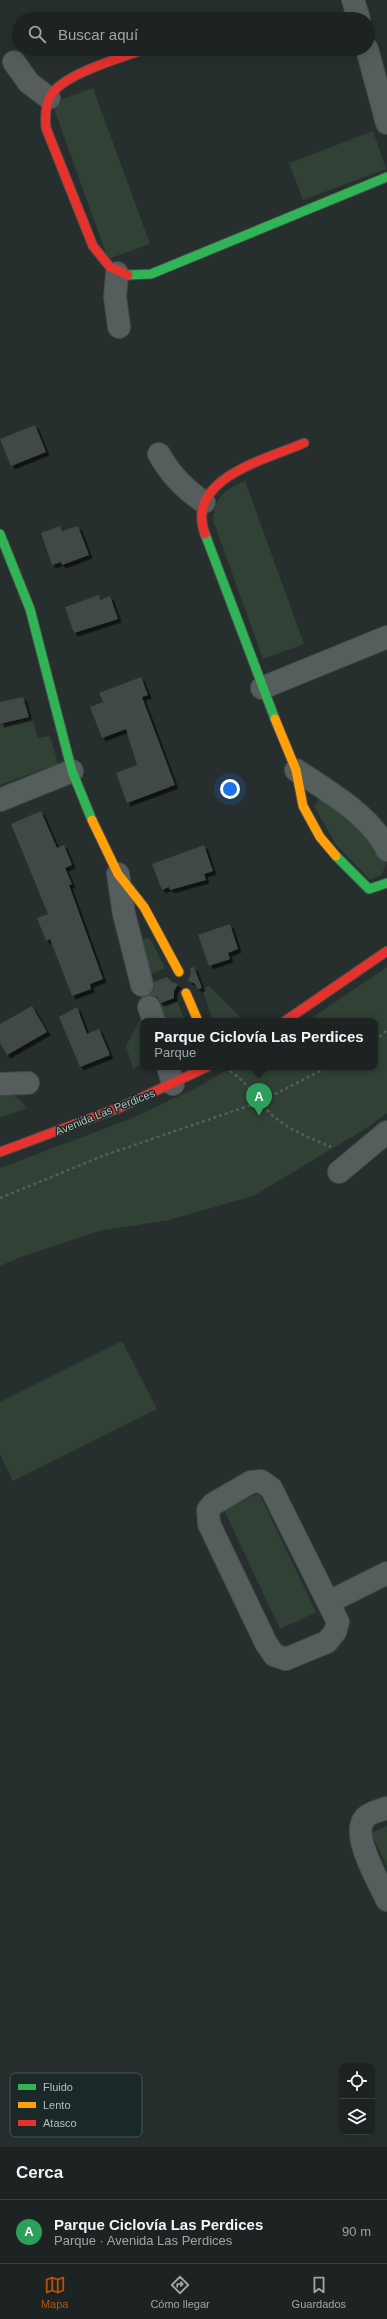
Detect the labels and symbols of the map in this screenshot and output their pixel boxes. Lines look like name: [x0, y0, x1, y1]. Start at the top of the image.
your location: [220, 779, 240, 799]
pin: A: [246, 1083, 272, 1116]
street label: Avenida Las Perdices: [54, 1086, 157, 1137]
legend: [10, 2073, 142, 2137]
text: Fluido: [43, 2081, 73, 2093]
text: Lento: [43, 2099, 71, 2111]
text: Atasco: [43, 2117, 77, 2129]

